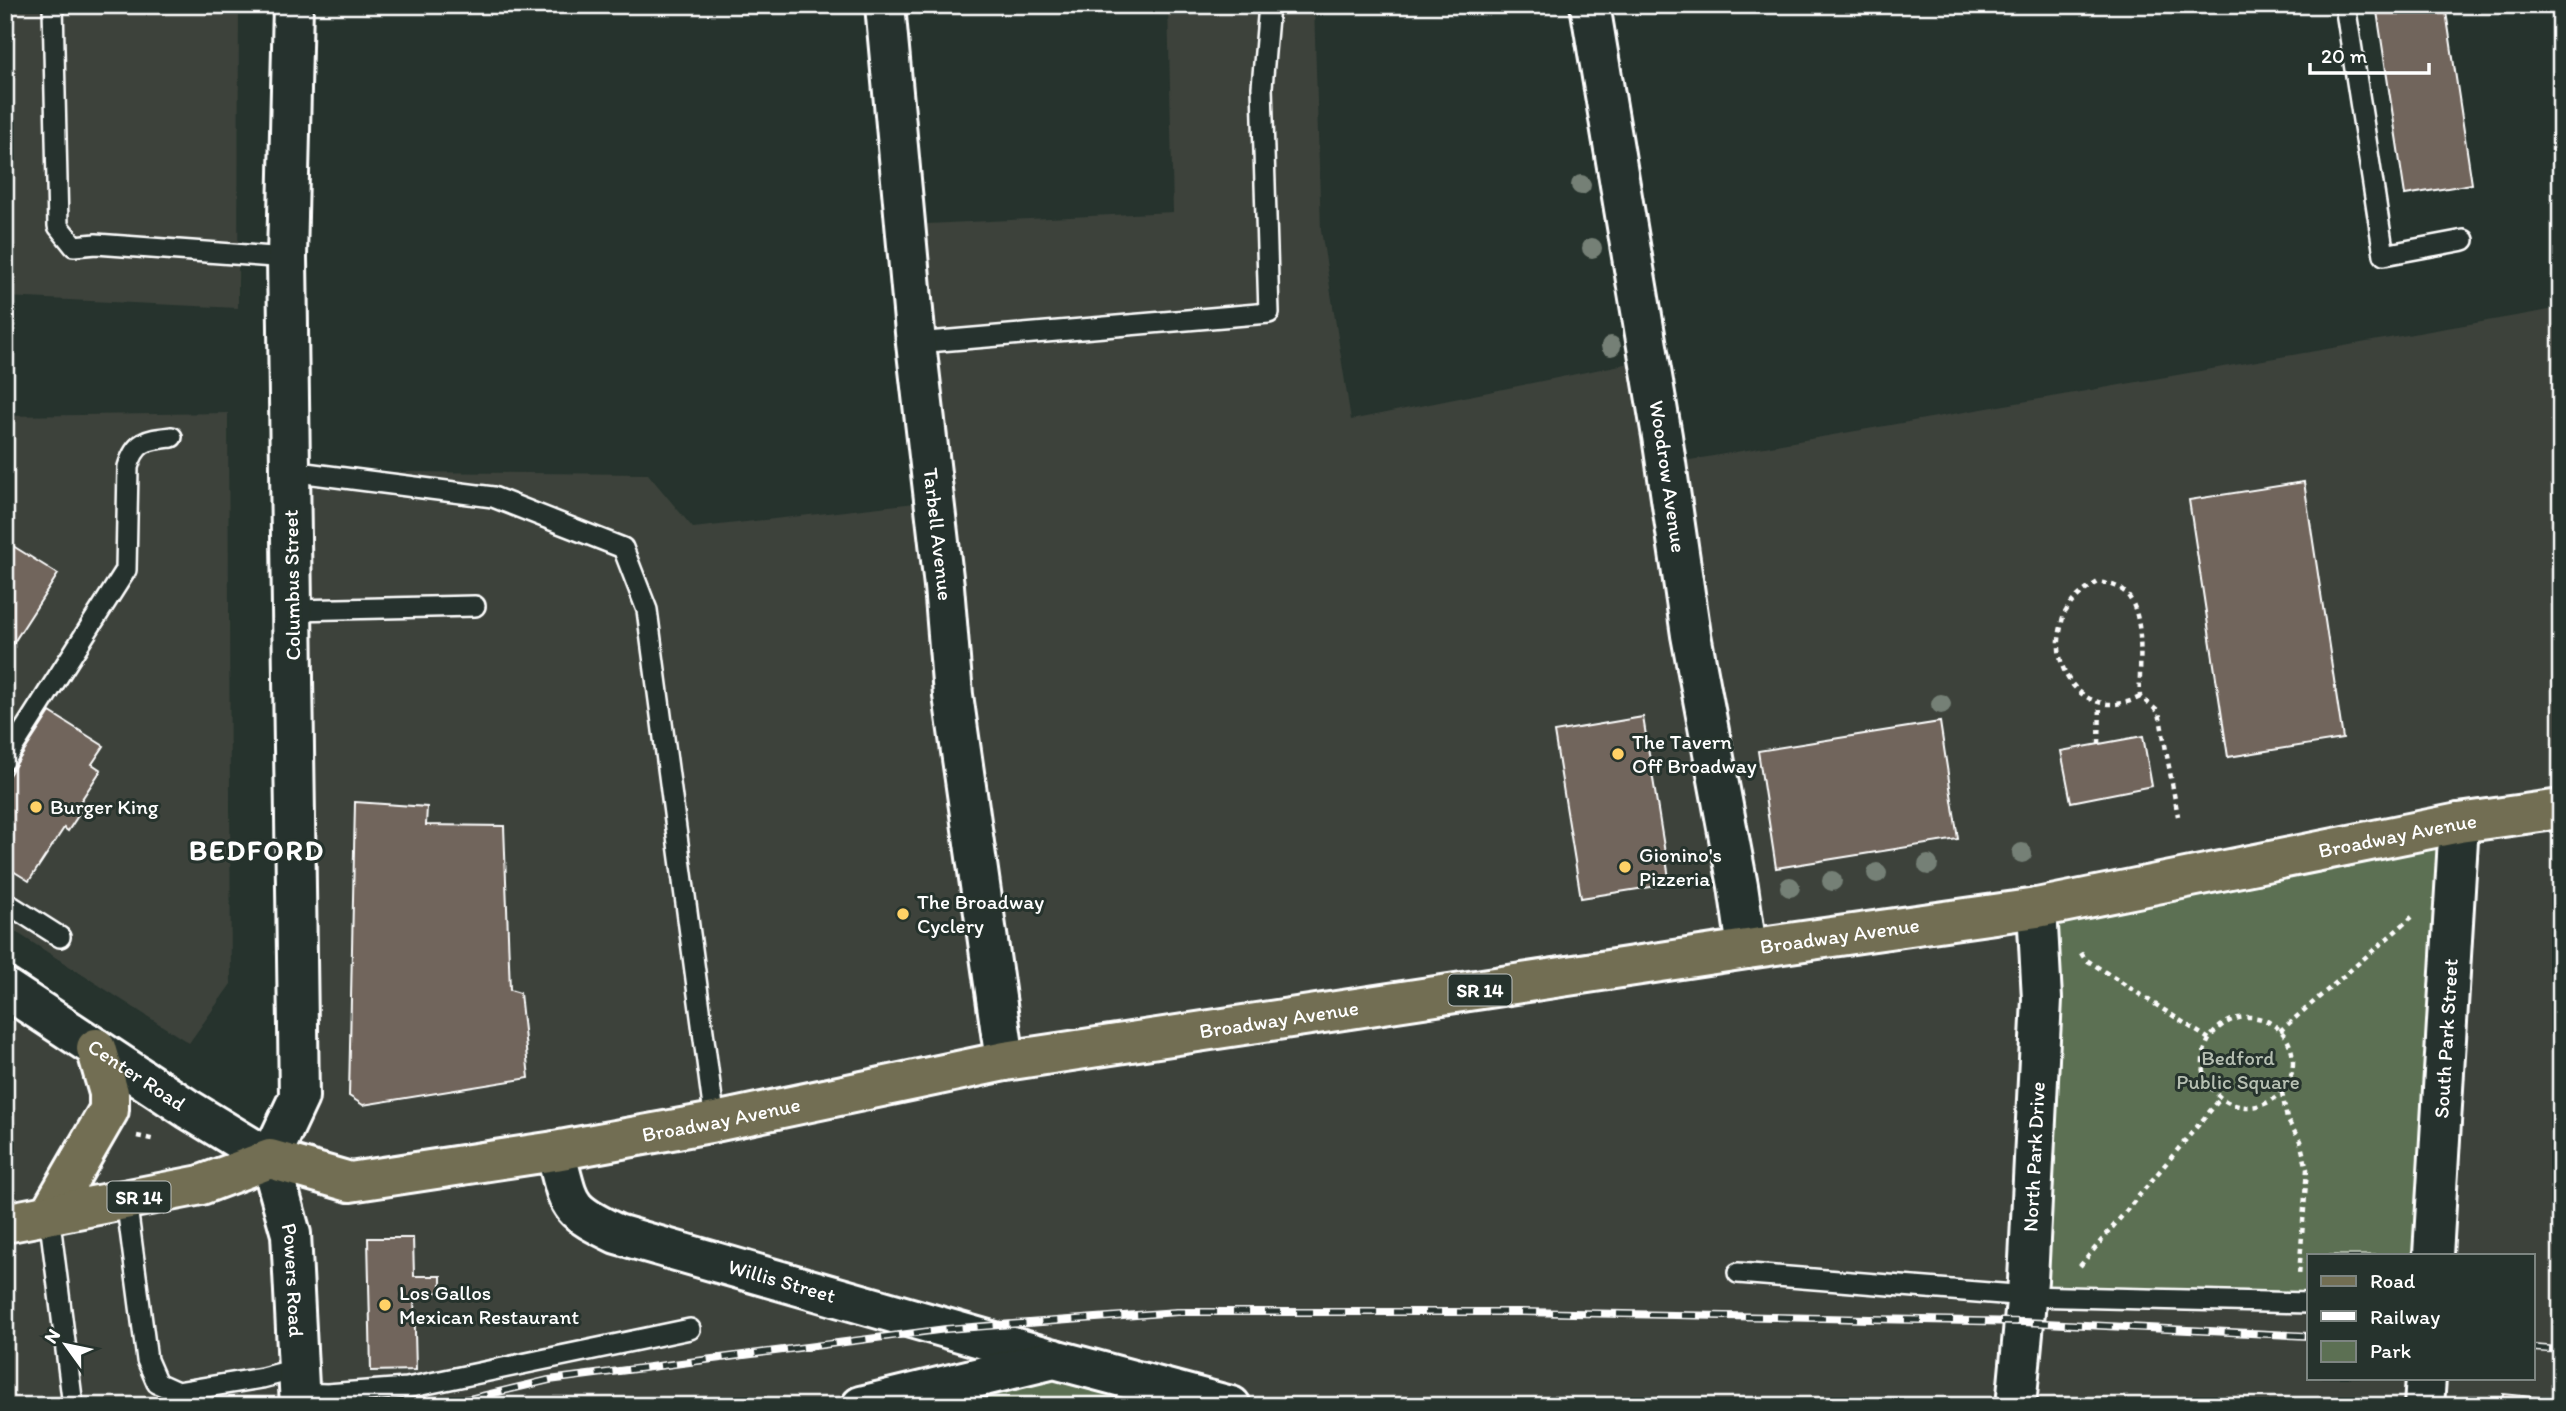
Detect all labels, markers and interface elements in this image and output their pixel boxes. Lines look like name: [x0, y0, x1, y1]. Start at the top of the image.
scale bar: [2310, 32, 2430, 76]
text: 20 m: [2321, 43, 2368, 68]
street label: Woodrow Avenue: [1644, 399, 1692, 554]
street label: Tarbell Avenue: [918, 467, 958, 602]
street label: Columbus Street: [278, 509, 305, 661]
place label: The Tavern Off Broadway: [1632, 729, 1757, 778]
marker: The Tavern Off Broadway: [1610, 746, 1626, 762]
place label: Burger King: [50, 794, 159, 819]
marker: Burger King: [28, 799, 44, 815]
street label: Broadway Avenue: [2316, 808, 2478, 863]
district label: BEDFORD: [189, 833, 325, 867]
place label: Gionino's Pizzeria: [1639, 842, 1722, 891]
marker: Gionino's Pizzeria: [1617, 859, 1633, 875]
place label: The Broadway Cyclery: [917, 889, 1044, 938]
marker: The Broadway Cyclery: [895, 906, 911, 922]
street label: Broadway Avenue: [1758, 912, 1921, 959]
street label: South Park Street: [2428, 958, 2463, 1119]
road number: SR 14: [1448, 974, 1512, 1006]
street label: Broadway Avenue: [1198, 995, 1360, 1044]
street label: Center Road: [83, 1033, 191, 1116]
park label: Bedford Public Square: [2176, 1045, 2300, 1094]
street label: North Park Drive: [2017, 1081, 2050, 1233]
street label: Broadway Avenue: [640, 1091, 802, 1147]
road number: SR 14: [108, 1182, 170, 1212]
street label: Powers Road: [276, 1220, 309, 1338]
street label: Willis Street: [725, 1253, 839, 1308]
legend: [2307, 1254, 2534, 1380]
text: Road: [2370, 1268, 2416, 1293]
place label: Los Gallos Mexican Restaurant: [399, 1280, 579, 1329]
marker: Los Gallos Mexican Restaurant: [377, 1297, 393, 1313]
text: Railway: [2370, 1304, 2440, 1329]
north arrow: [32, 1310, 102, 1380]
text: N: [39, 1324, 65, 1348]
text: Park: [2370, 1338, 2412, 1363]

